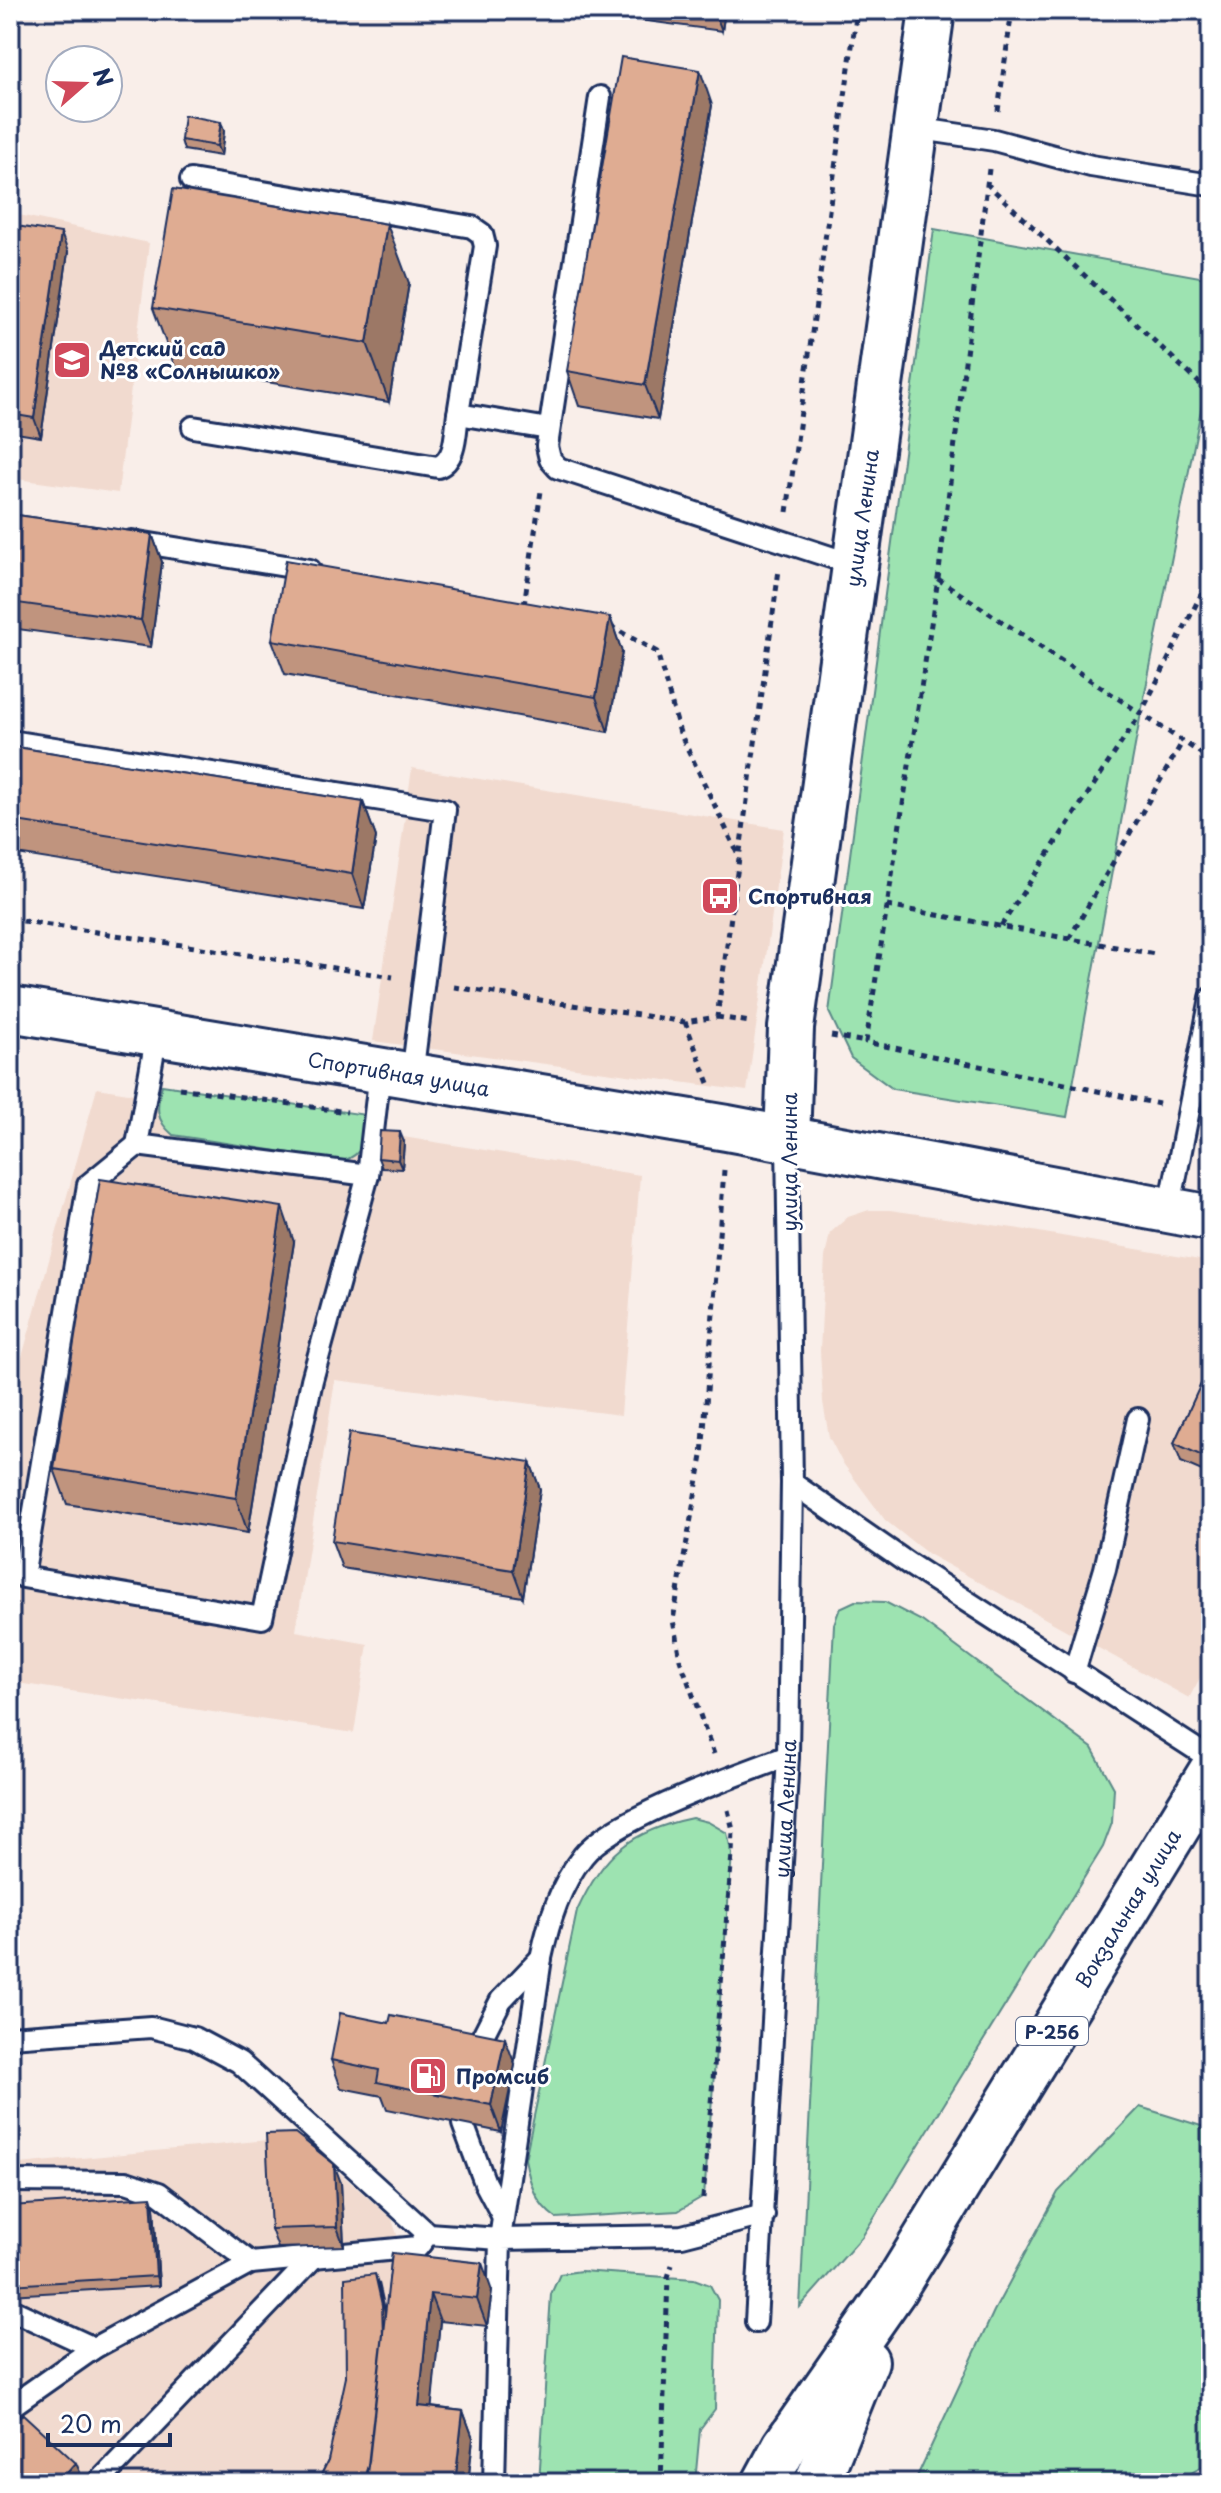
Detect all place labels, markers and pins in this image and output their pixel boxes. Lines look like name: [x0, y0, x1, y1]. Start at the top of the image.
place label: Детский сад №8 «Солнышко»: [99, 333, 280, 386]
school or university icon: Детский сад №8 «Солнышко»: [51, 339, 93, 381]
bus stop icon: Спортивная: [699, 875, 741, 917]
place label: Спортивная: [748, 881, 872, 911]
fuel station icon: Промсиб: [407, 2055, 449, 2097]
place label: Промсиб: [456, 2061, 549, 2091]

